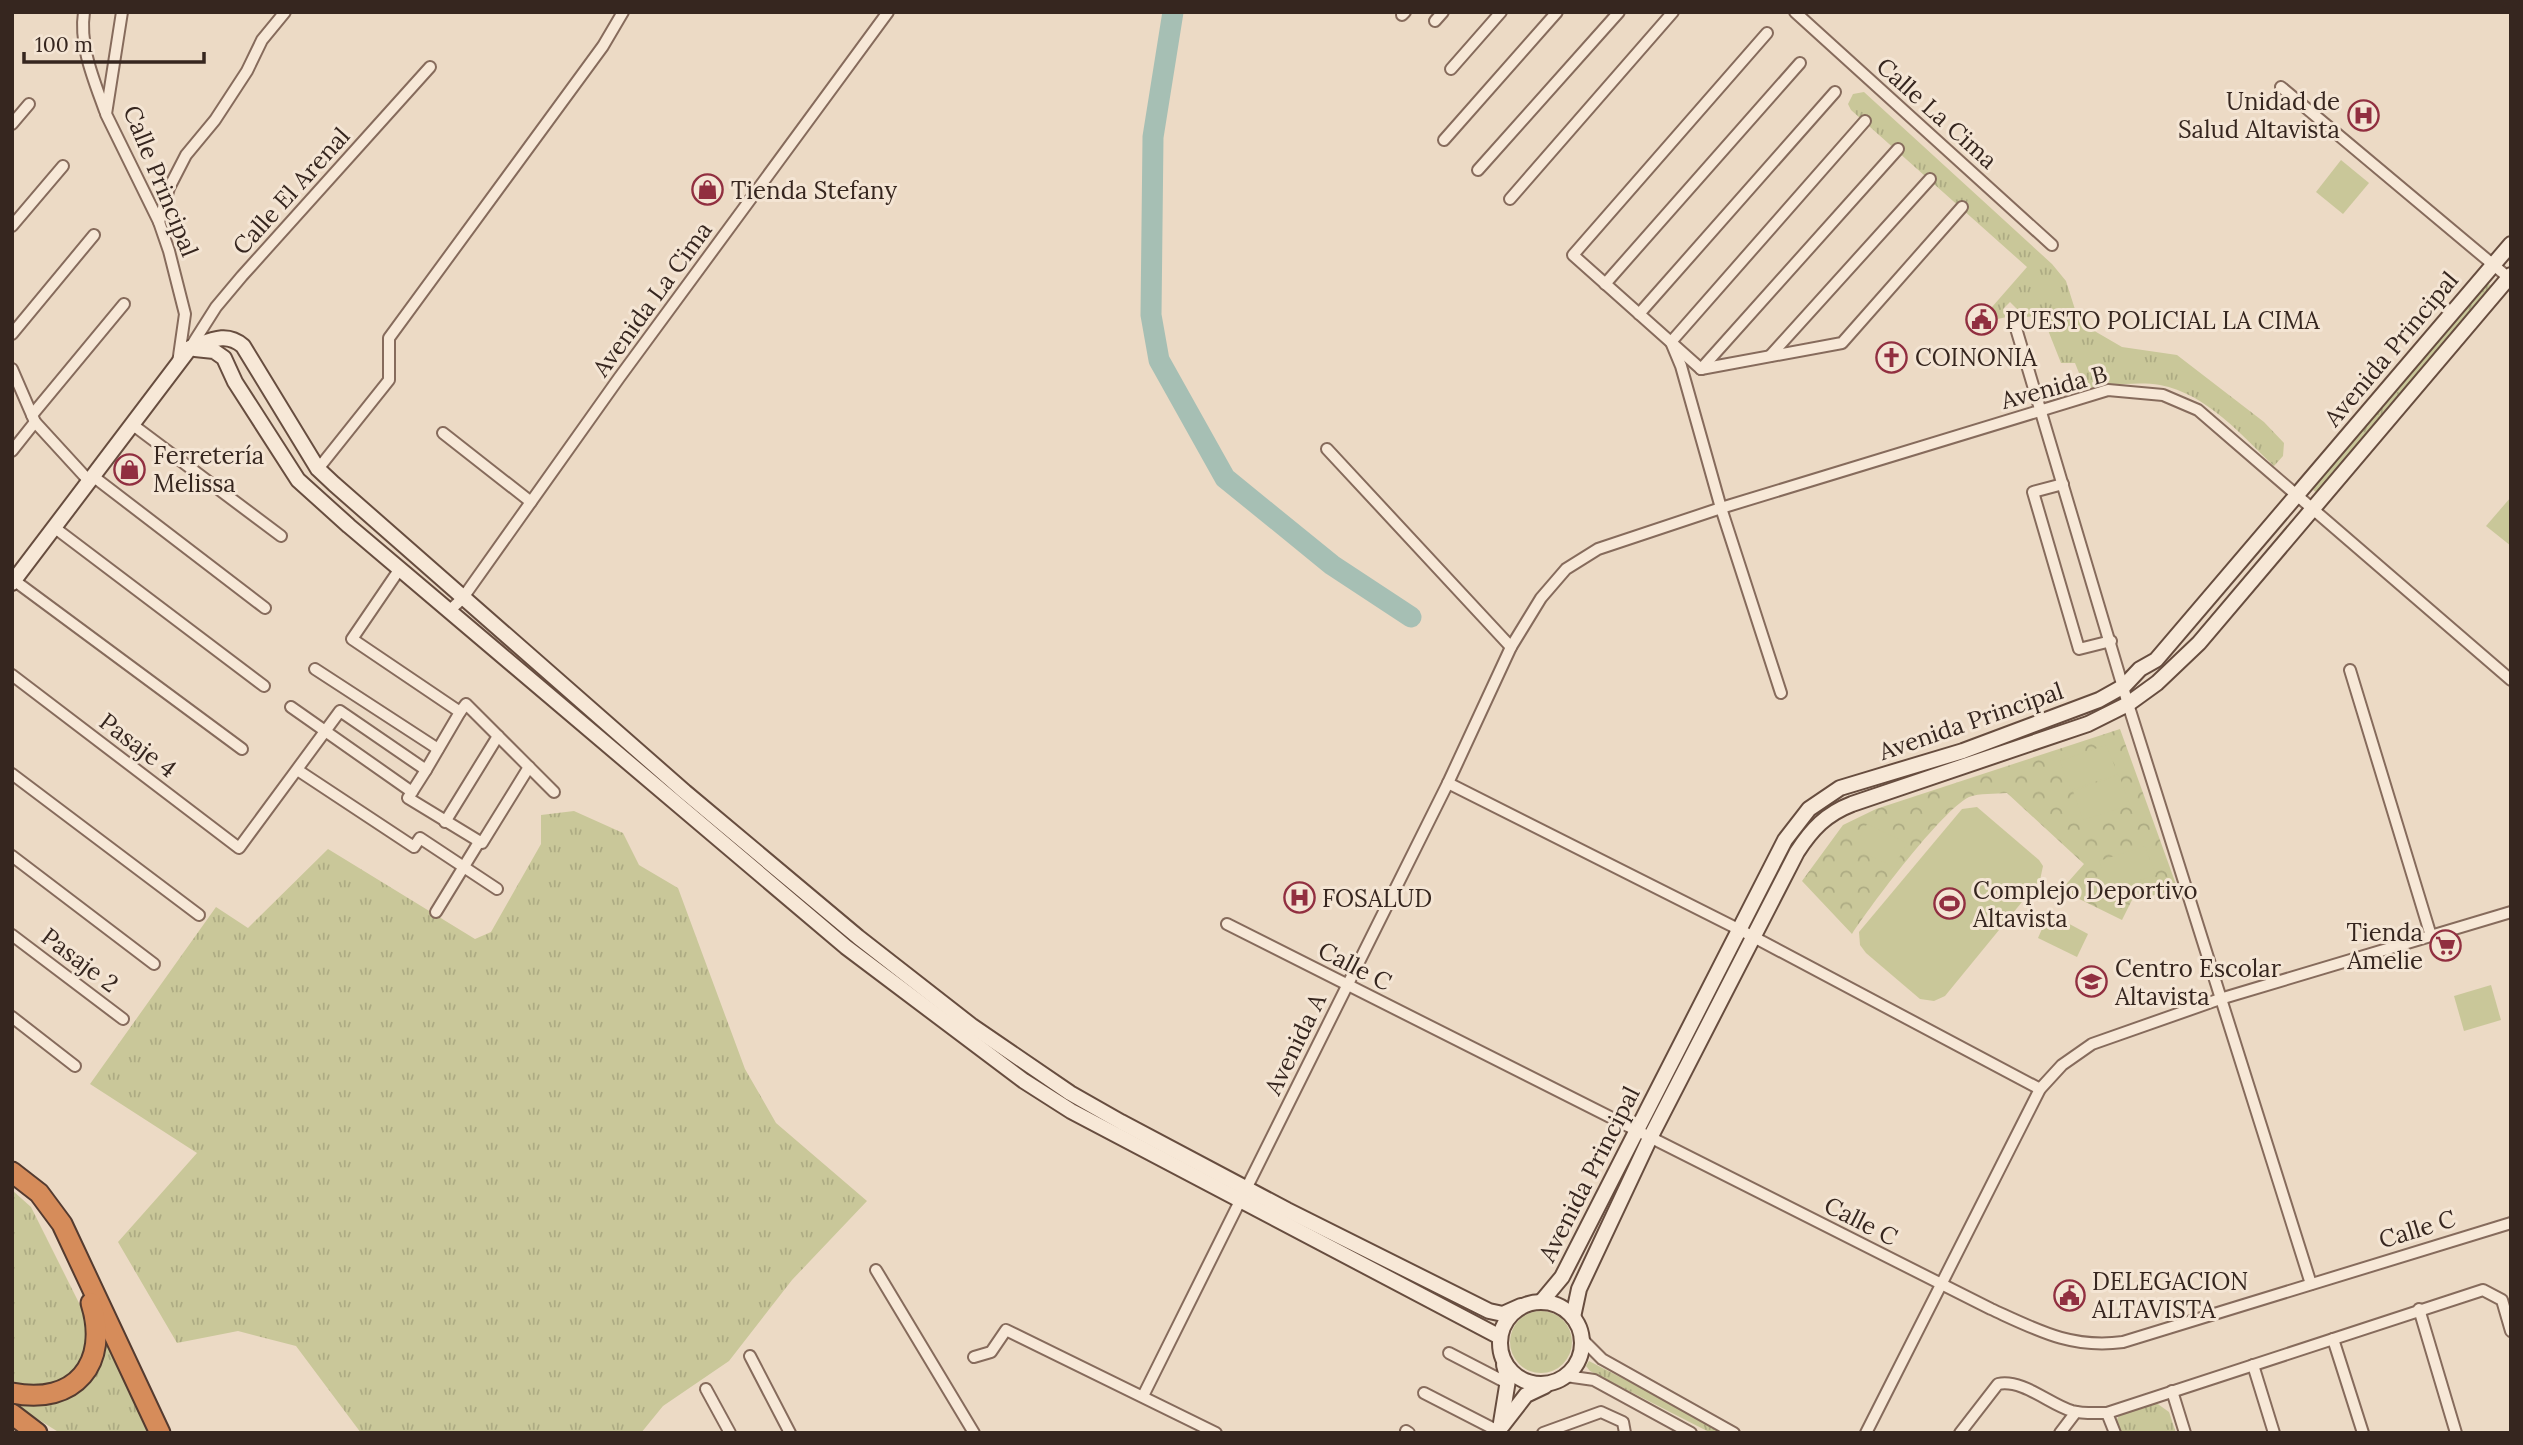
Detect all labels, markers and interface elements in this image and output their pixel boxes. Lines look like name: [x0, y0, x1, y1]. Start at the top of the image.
scale bar: [24, 21, 205, 65]
text: 100 m: [35, 31, 93, 58]
street label: Calle La Cima: [1870, 51, 2004, 175]
place label: Unidad de Salud Altavista: [2178, 86, 2340, 145]
hospital icon: Unidad de Salud Altavista: [2346, 98, 2380, 132]
street label: Calle Principal: [117, 101, 205, 261]
street label: Calle El Arenal: [226, 121, 356, 261]
shop icon: Tienda Stefany: [691, 173, 725, 207]
place label: Tienda Stefany: [731, 175, 897, 206]
street label: Avenida La Cima: [585, 215, 719, 384]
street label: Avenida Principal: [2316, 265, 2465, 434]
public building icon: PUESTO POLICIAL LA CIMA: [1965, 303, 1999, 337]
place label: PUESTO POLICIAL LA CIMA: [2005, 305, 2320, 336]
church icon: COINONIA: [1875, 340, 1909, 374]
place label: COINONIA: [1915, 342, 2038, 373]
street label: Avenida B: [1996, 358, 2111, 416]
place label: Ferretería Melissa: [153, 440, 264, 499]
shop icon: Ferretería Melissa: [113, 452, 147, 486]
street label: Avenida Principal: [1874, 675, 2067, 767]
street label: Pasaje 4: [93, 706, 183, 784]
place label: Complejo Deportivo Altavista: [1972, 875, 2198, 934]
hospital icon: FOSALUD: [1282, 881, 1316, 915]
place label: FOSALUD: [1322, 883, 1432, 914]
sports icon: Complejo Deportivo Altavista: [1933, 887, 1967, 921]
place label: Tienda Amelie: [2346, 917, 2423, 976]
street label: Pasaje 2: [35, 921, 125, 999]
supermarket icon: Tienda Amelie: [2429, 929, 2463, 963]
street label: Calle C: [1313, 934, 1397, 998]
place label: Centro Escolar Altavista: [2114, 953, 2282, 1012]
school or university icon: Centro Escolar Altavista: [2075, 965, 2109, 999]
street label: Avenida A: [1257, 987, 1333, 1101]
street label: Avenida Principal: [1531, 1081, 1647, 1268]
street label: Calle C: [1819, 1189, 1903, 1253]
street label: Calle C: [2375, 1203, 2459, 1255]
place label: DELEGACION ALTAVISTA: [2091, 1266, 2248, 1325]
public building icon: DELEGACION ALTAVISTA: [2052, 1278, 2086, 1312]

